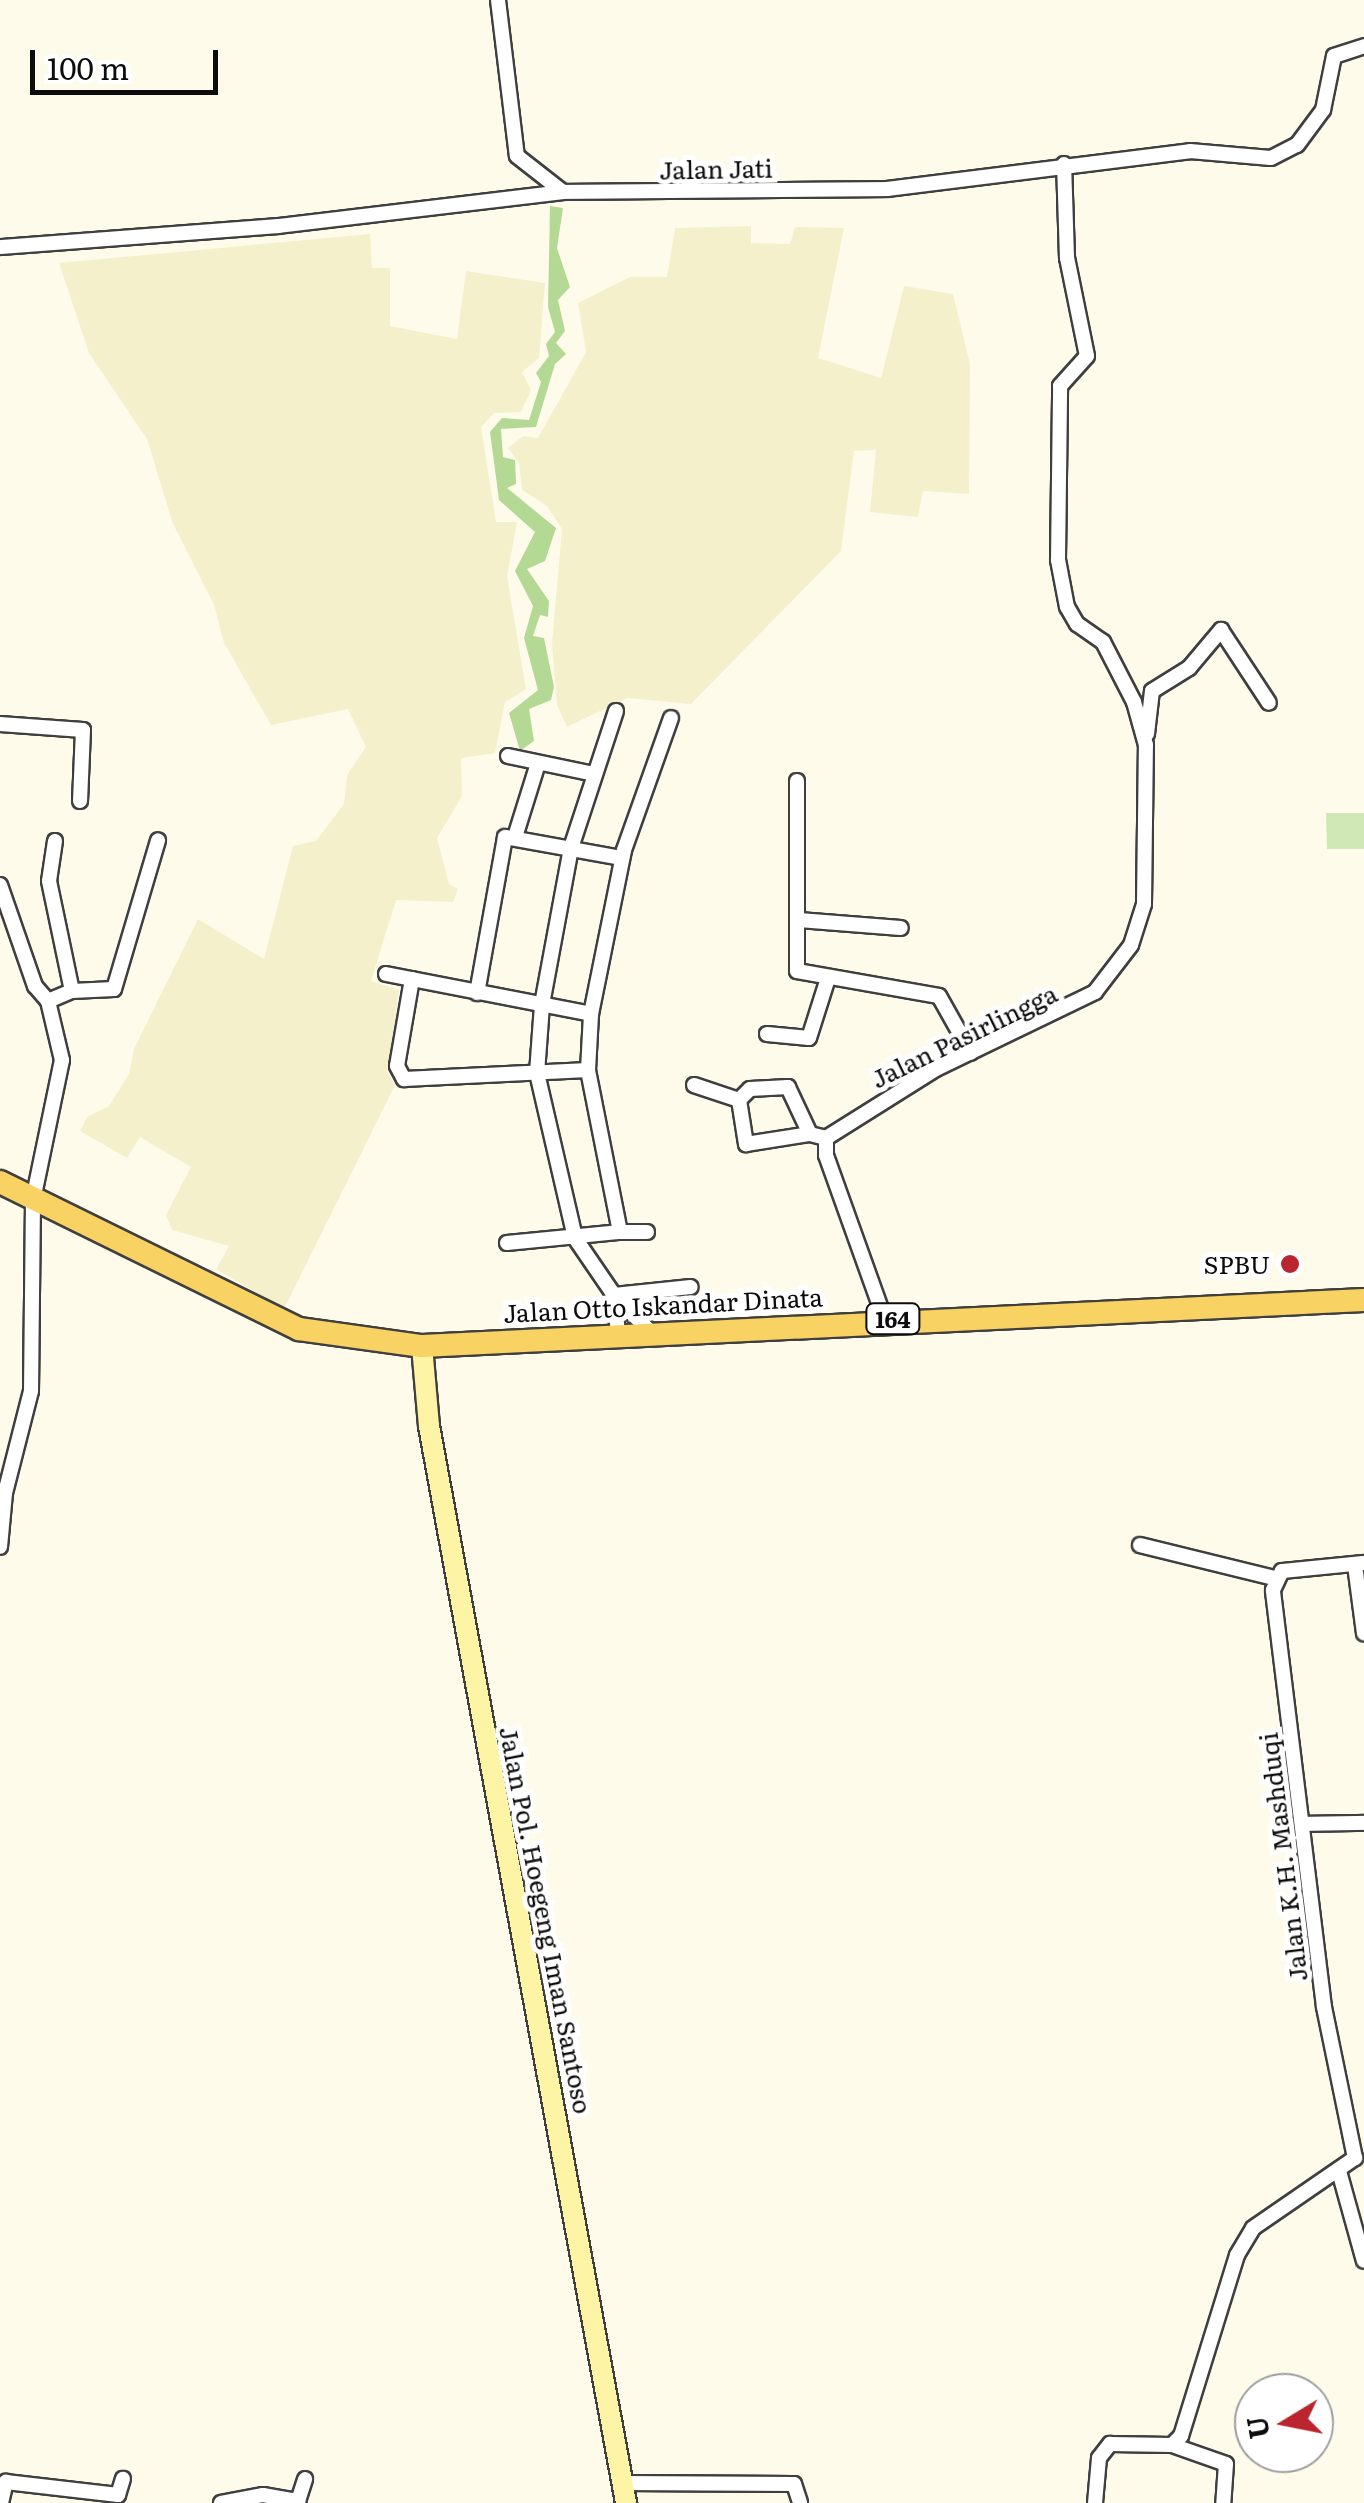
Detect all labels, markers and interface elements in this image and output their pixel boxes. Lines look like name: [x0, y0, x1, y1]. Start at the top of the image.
scale bar: [35, 30, 222, 92]
text: 100 m: [47, 45, 129, 89]
street label: Jalan Jati: [659, 153, 773, 185]
street label: Jalan Pasirlingga: [866, 978, 1062, 1094]
place label: SPBU: [1204, 1249, 1270, 1279]
marker: SPBU: [1279, 1253, 1301, 1275]
street label: Jalan Otto Iskandar Dinata: [502, 1282, 824, 1328]
road number: 164: [863, 1302, 923, 1336]
street label: Jalan Pol. Hoegeng Iman Santoso: [494, 1724, 598, 2116]
street label: Jalan K.H. Mashduqi: [1253, 1731, 1313, 1983]
north arrow: [1234, 2373, 1334, 2473]
text: U: [1234, 2413, 1279, 2442]

